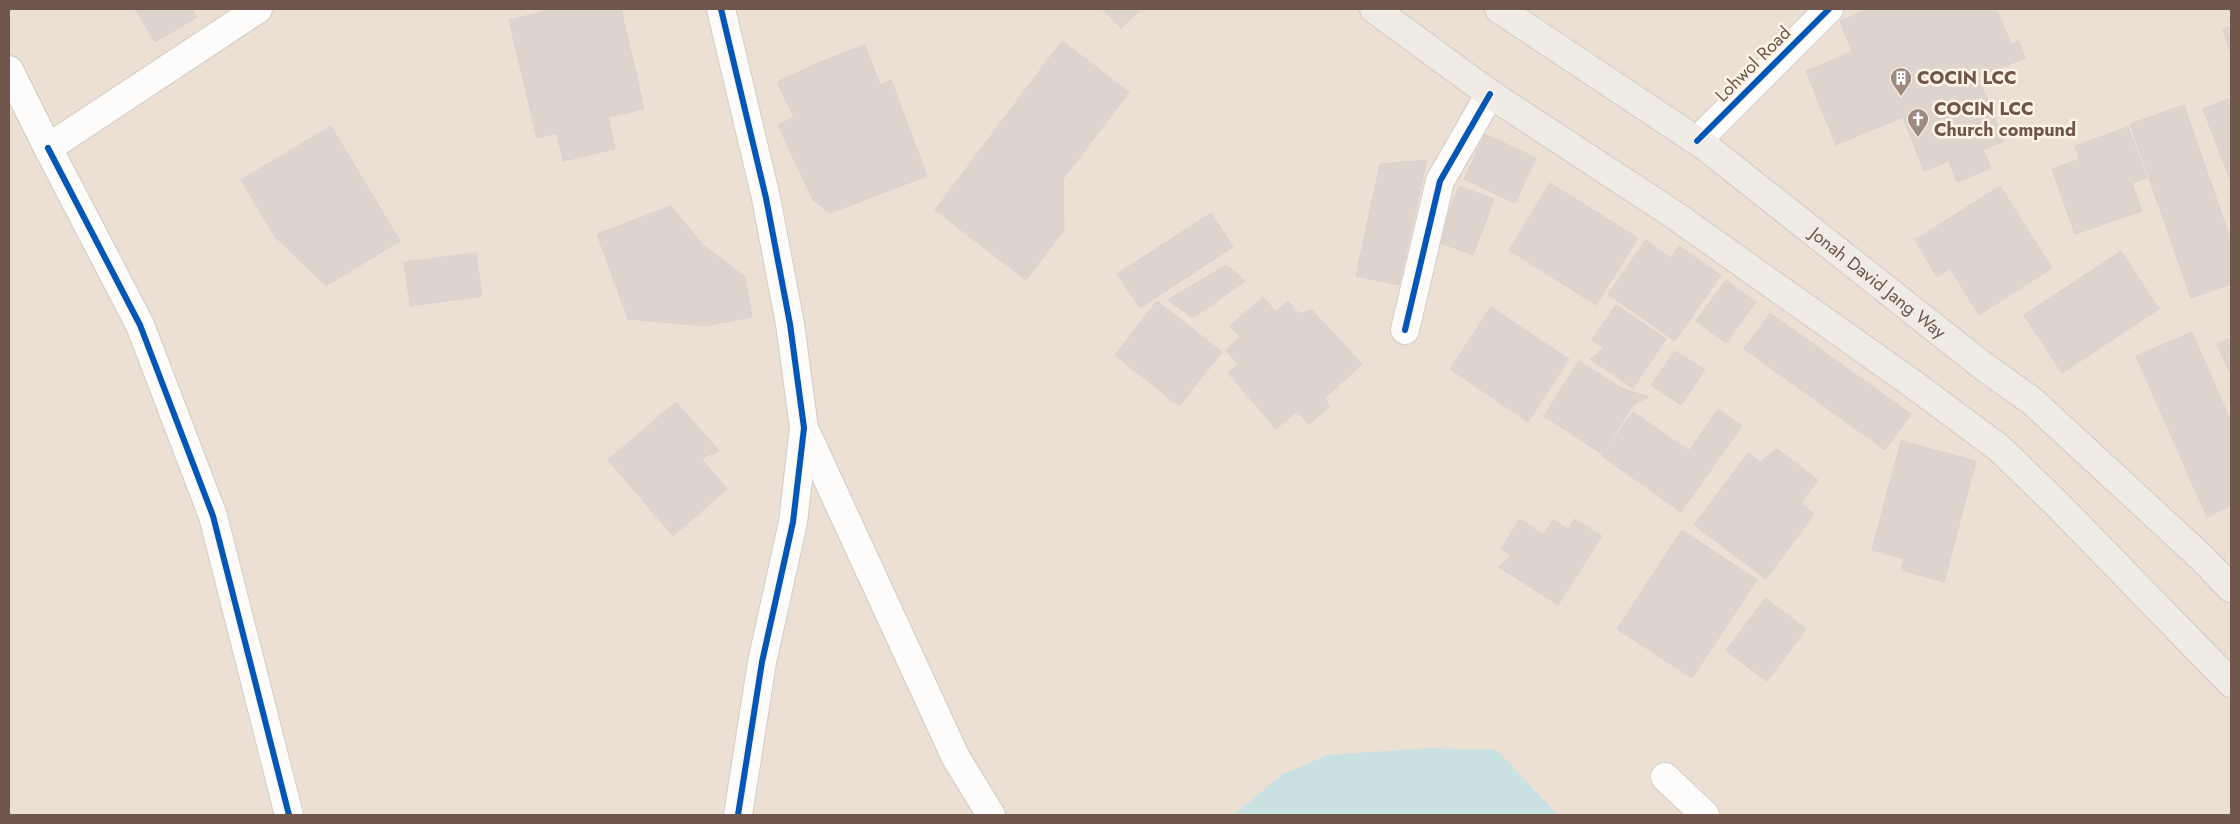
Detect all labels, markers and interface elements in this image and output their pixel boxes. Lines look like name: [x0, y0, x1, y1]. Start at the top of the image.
street label: Lohwol Road: [1709, 20, 1797, 108]
place label: COCIN LCC: [1917, 65, 2017, 91]
building icon: COCIN LCC: [1889, 66, 1913, 97]
place label: COCIN LCC Church compund: [1934, 96, 2076, 143]
church icon: COCIN LCC Church compund: [1906, 107, 1930, 138]
street label: Jonah David Jang Way: [1803, 220, 1952, 345]

